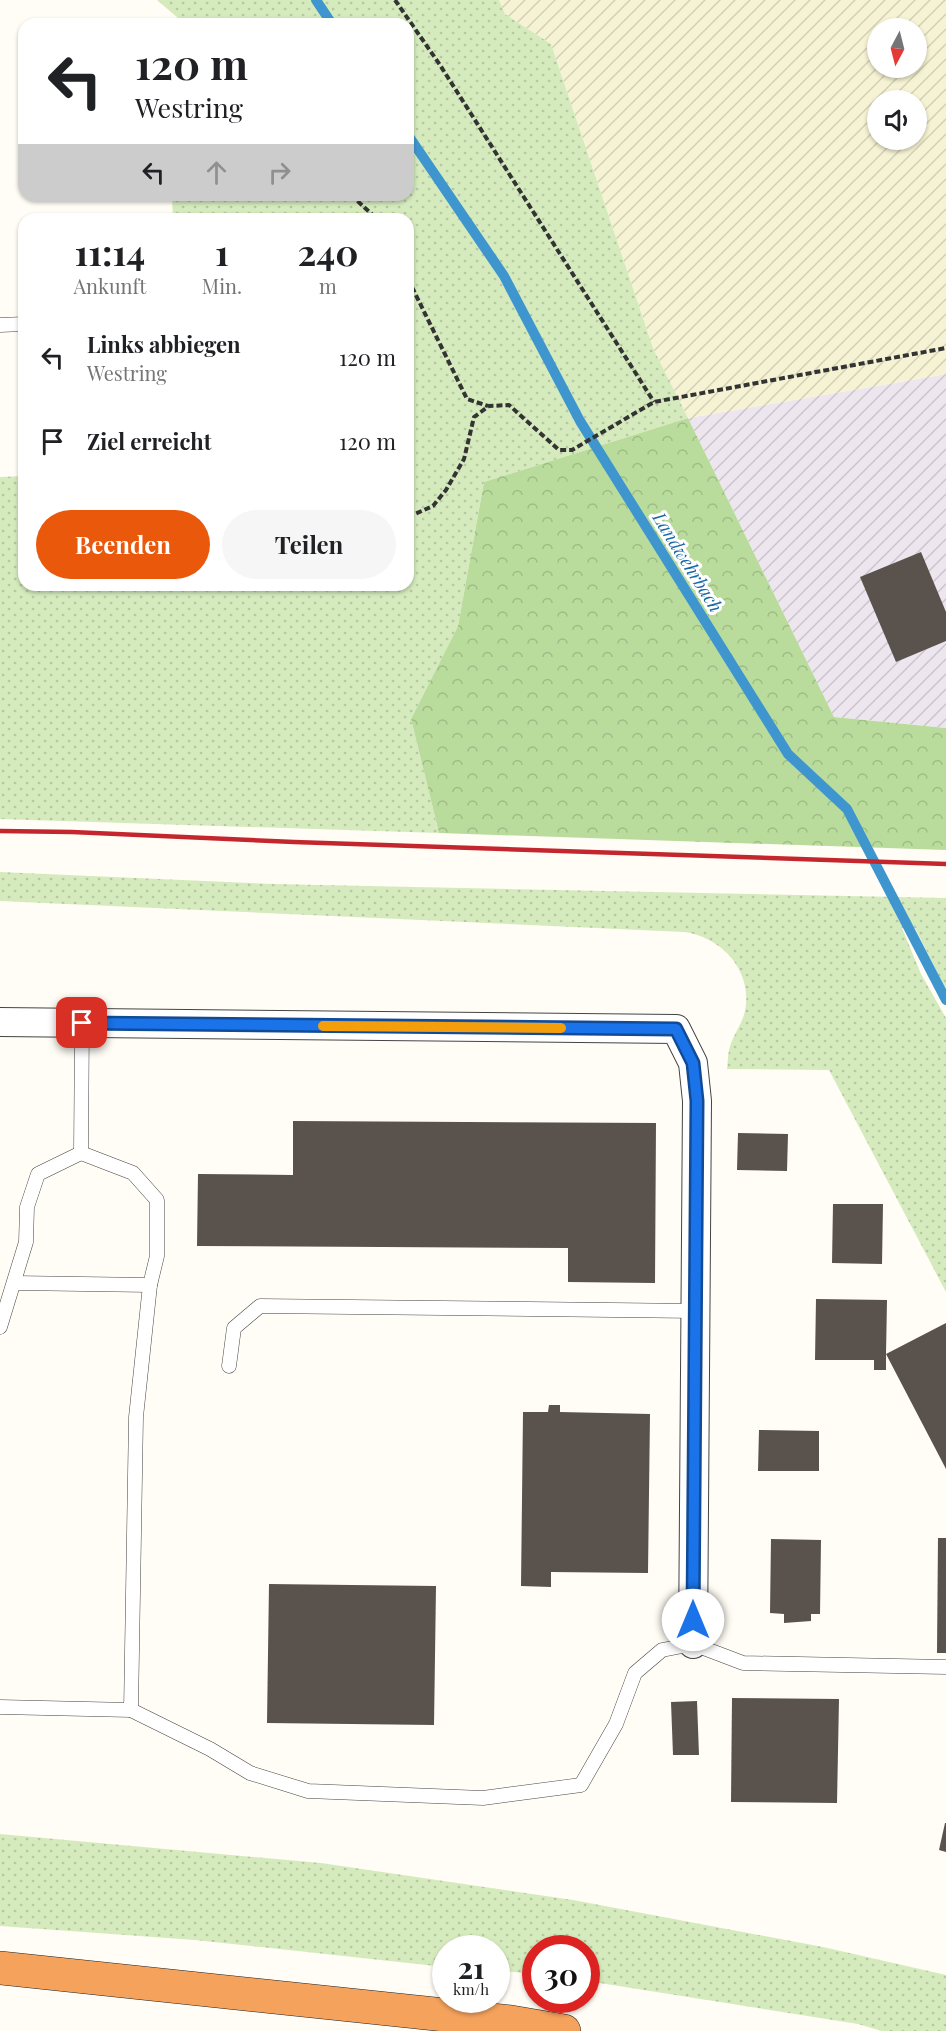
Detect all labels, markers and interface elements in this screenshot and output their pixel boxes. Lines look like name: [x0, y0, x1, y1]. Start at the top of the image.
north arrow: [867, 18, 927, 78]
map controls: [867, 18, 927, 150]
text: 120 m: [135, 35, 248, 91]
icon: left: [36, 42, 114, 120]
text: Westring: [135, 89, 243, 125]
button: sound: [867, 90, 927, 150]
icon: left: [137, 156, 170, 189]
icon: ahead: [200, 156, 233, 189]
icon: right: [263, 156, 296, 189]
text: 11:14: [74, 227, 145, 275]
text: 1: [215, 227, 229, 275]
text: 240: [297, 227, 359, 275]
text: Ankunft: [73, 272, 146, 299]
text: Min.: [202, 272, 242, 299]
text: m: [319, 272, 337, 299]
text: Links abbiegen: [87, 329, 241, 359]
icon: left: [36, 341, 69, 374]
text: 120 m: [339, 342, 396, 372]
text: Westring: [87, 359, 167, 386]
icon: arrive: [36, 425, 69, 458]
text: Ziel erreicht: [87, 426, 211, 456]
text: 120 m: [339, 426, 396, 456]
water label: Landwehrbach: [647, 507, 728, 616]
button: Beenden: [36, 510, 210, 579]
button: Teilen: [222, 510, 396, 579]
pin: [56, 997, 107, 1048]
icon: arrive: [65, 1006, 98, 1039]
position arrow: [661, 1588, 725, 1652]
speed limit sign: 30: [522, 1935, 600, 2013]
text: 21: [457, 1947, 485, 1987]
text: km/h: [453, 1979, 489, 1999]

